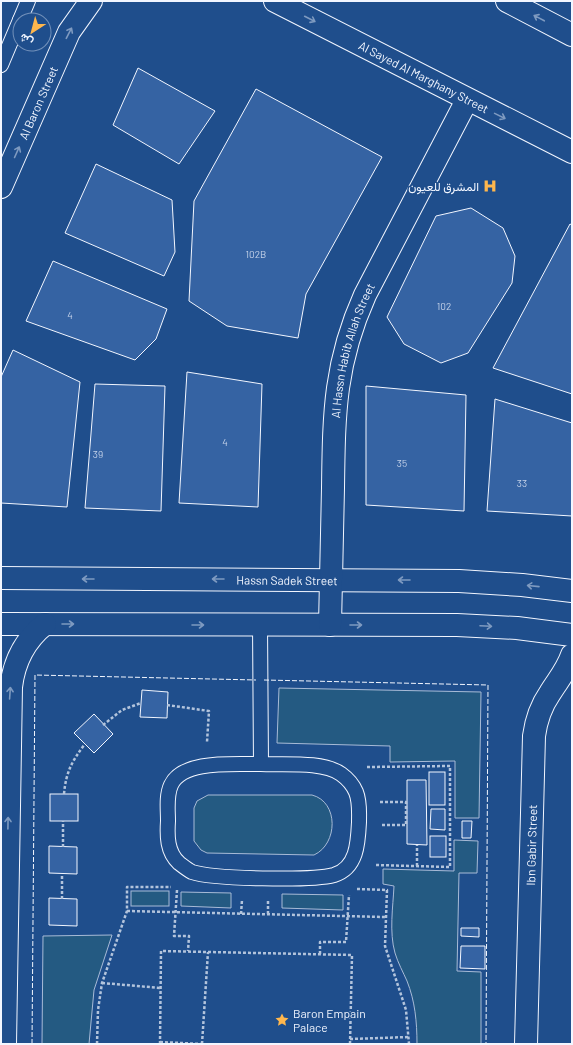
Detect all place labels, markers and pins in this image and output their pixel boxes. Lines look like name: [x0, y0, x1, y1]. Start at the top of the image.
hospital icon: المشرق للعيون: [482, 178, 498, 194]
place label: المشرق للعيون: [408, 179, 479, 195]
place label: Baron Empain Palace: [293, 1006, 366, 1034]
place icon: Baron Empain Palace: [274, 1012, 290, 1028]

